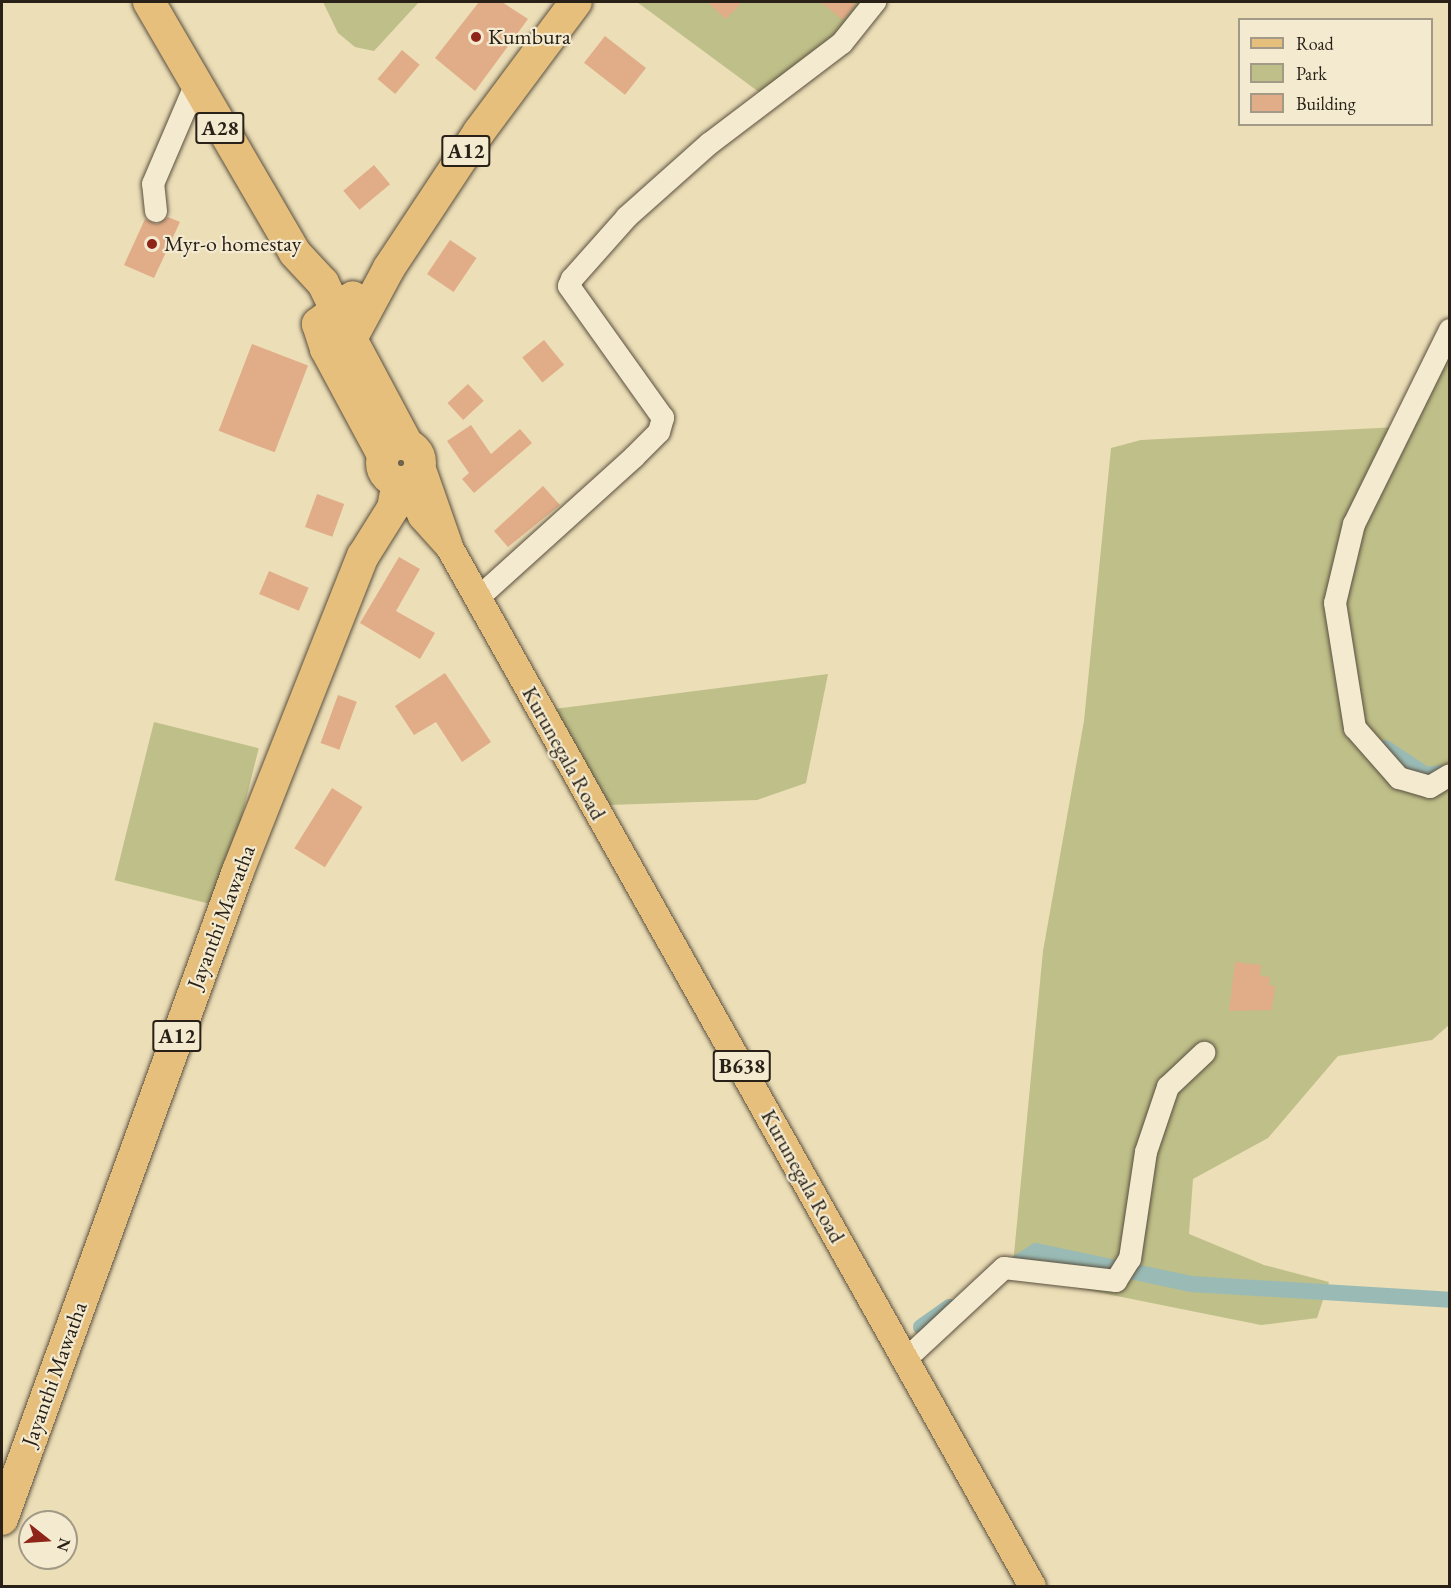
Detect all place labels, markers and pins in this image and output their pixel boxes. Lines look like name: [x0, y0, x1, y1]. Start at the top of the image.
place label: Kumbura: [488, 24, 571, 50]
marker: Kumbura: [469, 30, 483, 44]
place label: Myr-o homestay: [164, 231, 301, 257]
marker: Myr-o homestay: [145, 237, 159, 251]

